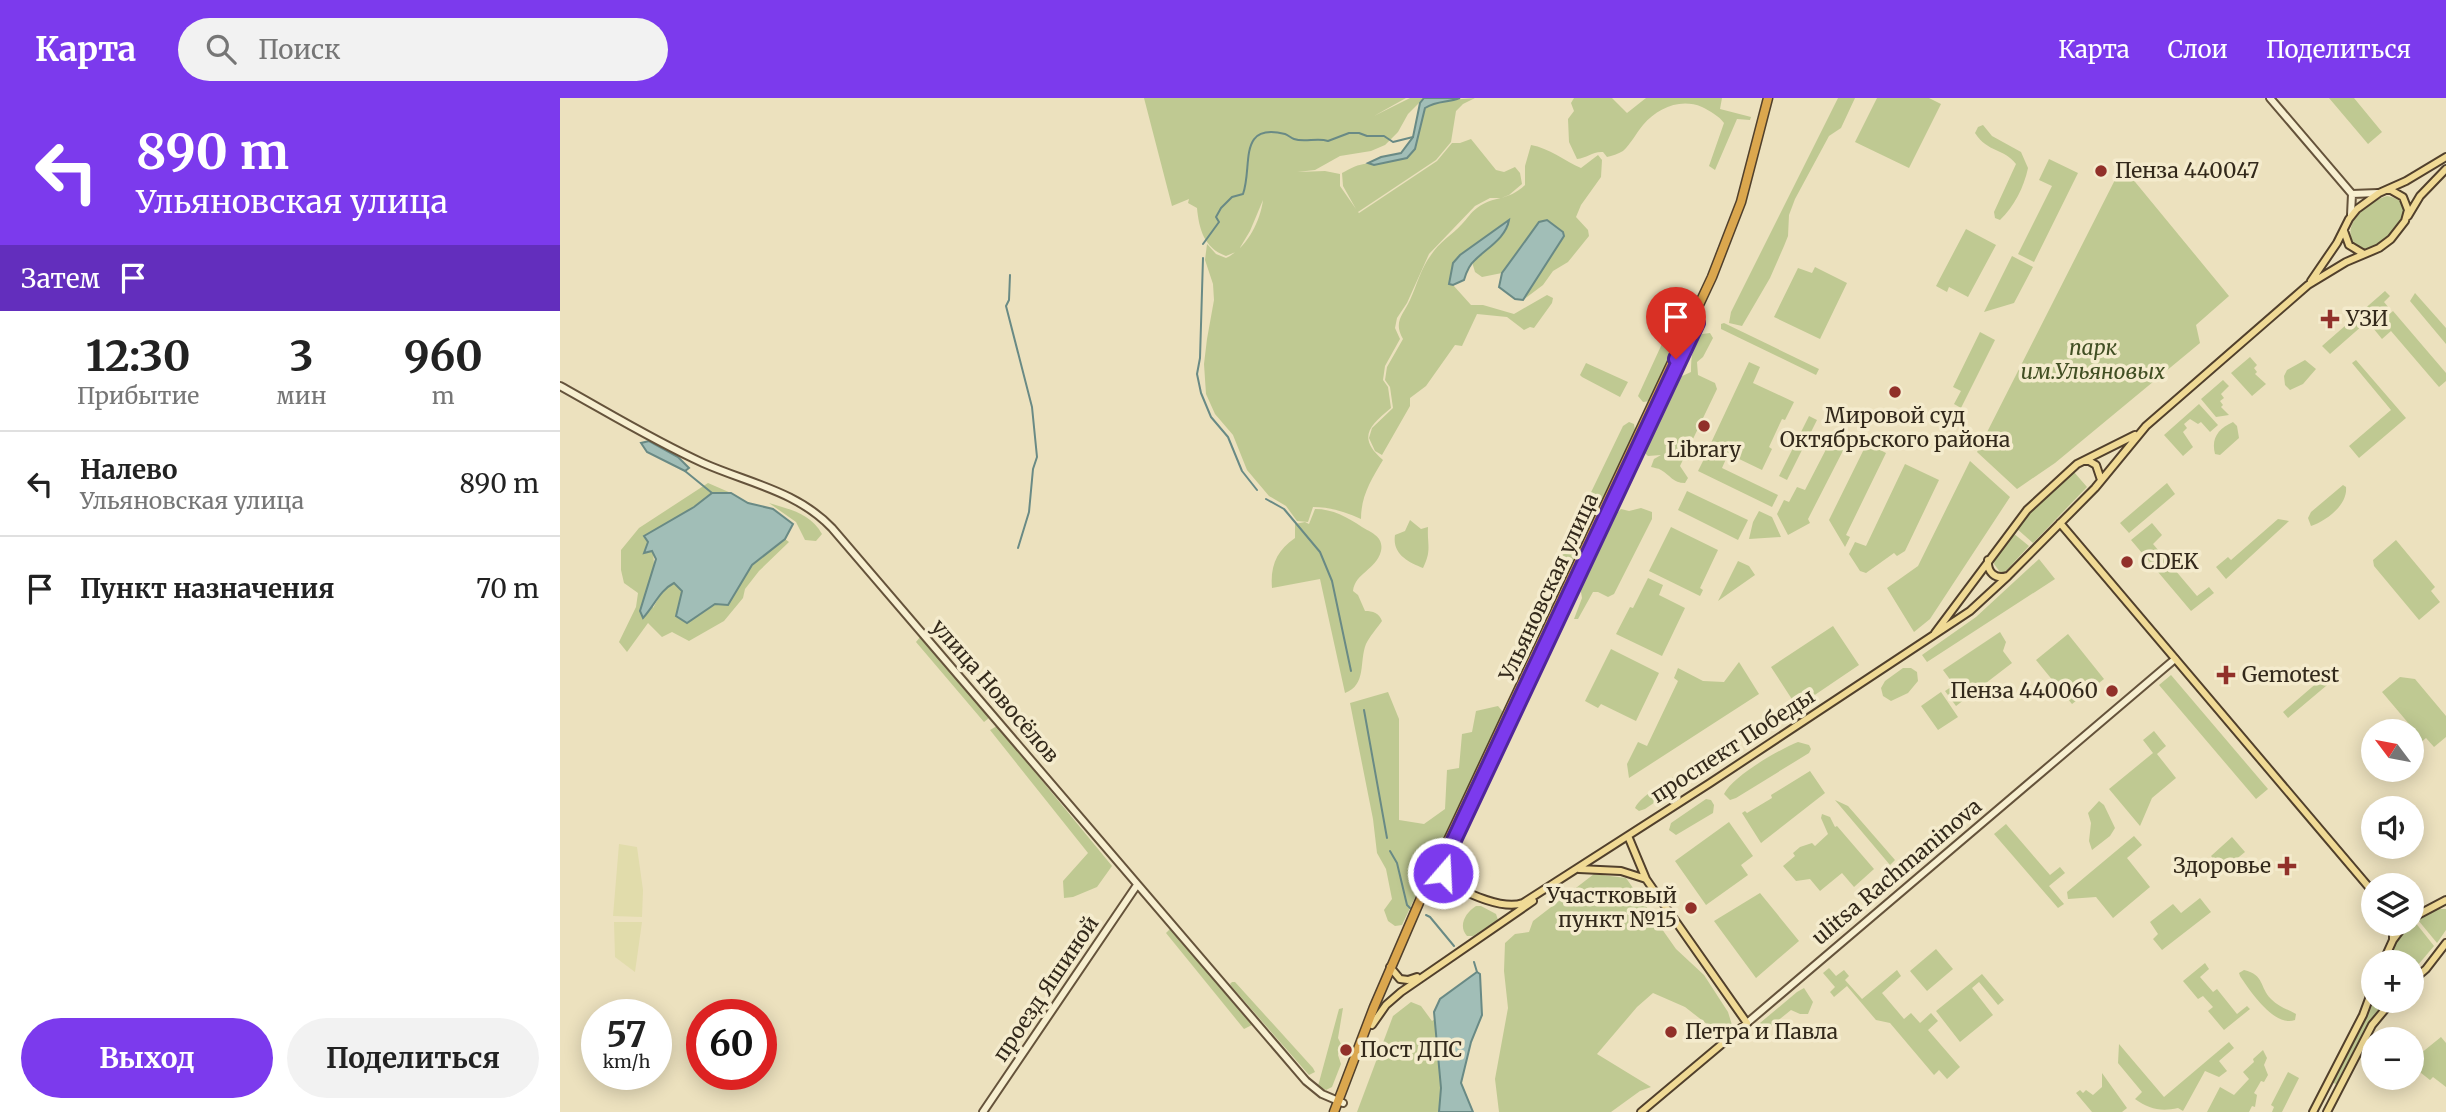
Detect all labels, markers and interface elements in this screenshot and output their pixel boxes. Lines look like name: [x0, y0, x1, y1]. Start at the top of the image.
search box: [178, 18, 668, 81]
text: Карта: [35, 29, 136, 70]
icon: search: [202, 30, 240, 68]
text: Поиск: [258, 33, 341, 66]
text: Карта: [2058, 34, 2130, 65]
text: Слои: [2168, 34, 2228, 65]
text: Поделиться: [2266, 34, 2411, 65]
text: 890 m: [136, 121, 289, 182]
icon: left: [21, 126, 112, 217]
place label: Пенза 440047: [2115, 157, 2259, 184]
marker: Пенза 440047: [2093, 163, 2109, 179]
text: Ульяновская улица: [136, 182, 448, 222]
icon: arrive: [114, 259, 152, 297]
text: Затем: [21, 262, 100, 295]
pin: [1646, 287, 1706, 359]
icon: arrive: [1657, 298, 1695, 336]
place label: УЗИ: [2345, 305, 2388, 332]
marker: УЗИ: [2320, 309, 2340, 329]
text: 12:30: [86, 330, 191, 382]
text: 3: [289, 330, 313, 382]
text: 960: [404, 330, 483, 382]
park label: парк им.Ульяновых: [2021, 334, 2165, 385]
text: Прибытие: [77, 381, 199, 410]
text: мин: [276, 381, 327, 410]
text: m: [432, 381, 455, 410]
marker: Мировой суд Октябрьского района: [1887, 384, 1903, 400]
place label: Мировой суд Октябрьского района: [1780, 402, 2010, 453]
marker: Library: [1696, 418, 1712, 434]
place label: Library: [1667, 436, 1742, 463]
text: Налево: [80, 453, 178, 486]
icon: left: [21, 465, 59, 503]
text: 890 m: [459, 467, 539, 500]
text: Ульяновская улица: [80, 486, 304, 515]
street label: Ульяновская улица: [1493, 488, 1604, 686]
place label: CDEK: [2141, 548, 2199, 575]
marker: CDEK: [2119, 554, 2135, 570]
icon: arrive: [21, 570, 59, 608]
text: Пункт назначения: [80, 572, 334, 605]
text: 70 m: [476, 572, 539, 605]
street label: улица Новосёлов: [926, 613, 1065, 768]
place label: Gemotest: [2242, 661, 2339, 688]
marker: Gemotest: [2216, 665, 2236, 685]
place label: Пенза 440060: [1950, 677, 2098, 704]
street label: проспект Победы: [1646, 682, 1820, 809]
marker: Пенза 440060: [2104, 683, 2120, 699]
north arrow: [2361, 719, 2424, 782]
map controls: [2361, 719, 2424, 1090]
street label: ulitsa Rachmaninova: [1806, 793, 1987, 951]
button: sound: [2361, 796, 2424, 859]
position arrow: [1406, 836, 1480, 910]
place label: Здоровье: [2173, 852, 2271, 879]
marker: Здоровье: [2277, 856, 2297, 876]
button: layers: [2361, 873, 2424, 936]
place label: Участковый пункт №15: [1546, 882, 1677, 933]
marker: Участковый пункт №15: [1683, 900, 1699, 916]
street label: проезд Яшиной: [987, 911, 1104, 1067]
button: +: [2361, 950, 2424, 1013]
speed limit sign: 60: [686, 999, 777, 1090]
text: 57: [607, 1013, 646, 1057]
button: Выход: [21, 1018, 273, 1098]
button: Поделиться: [287, 1018, 539, 1098]
place label: Петра и Павла: [1685, 1018, 1838, 1045]
marker: Петра и Павла: [1663, 1024, 1679, 1040]
button: −: [2361, 1027, 2424, 1090]
place label: Пост ДПС: [1360, 1036, 1462, 1063]
marker: Пост ДПС: [1338, 1042, 1354, 1058]
text: km/h: [603, 1050, 650, 1073]

